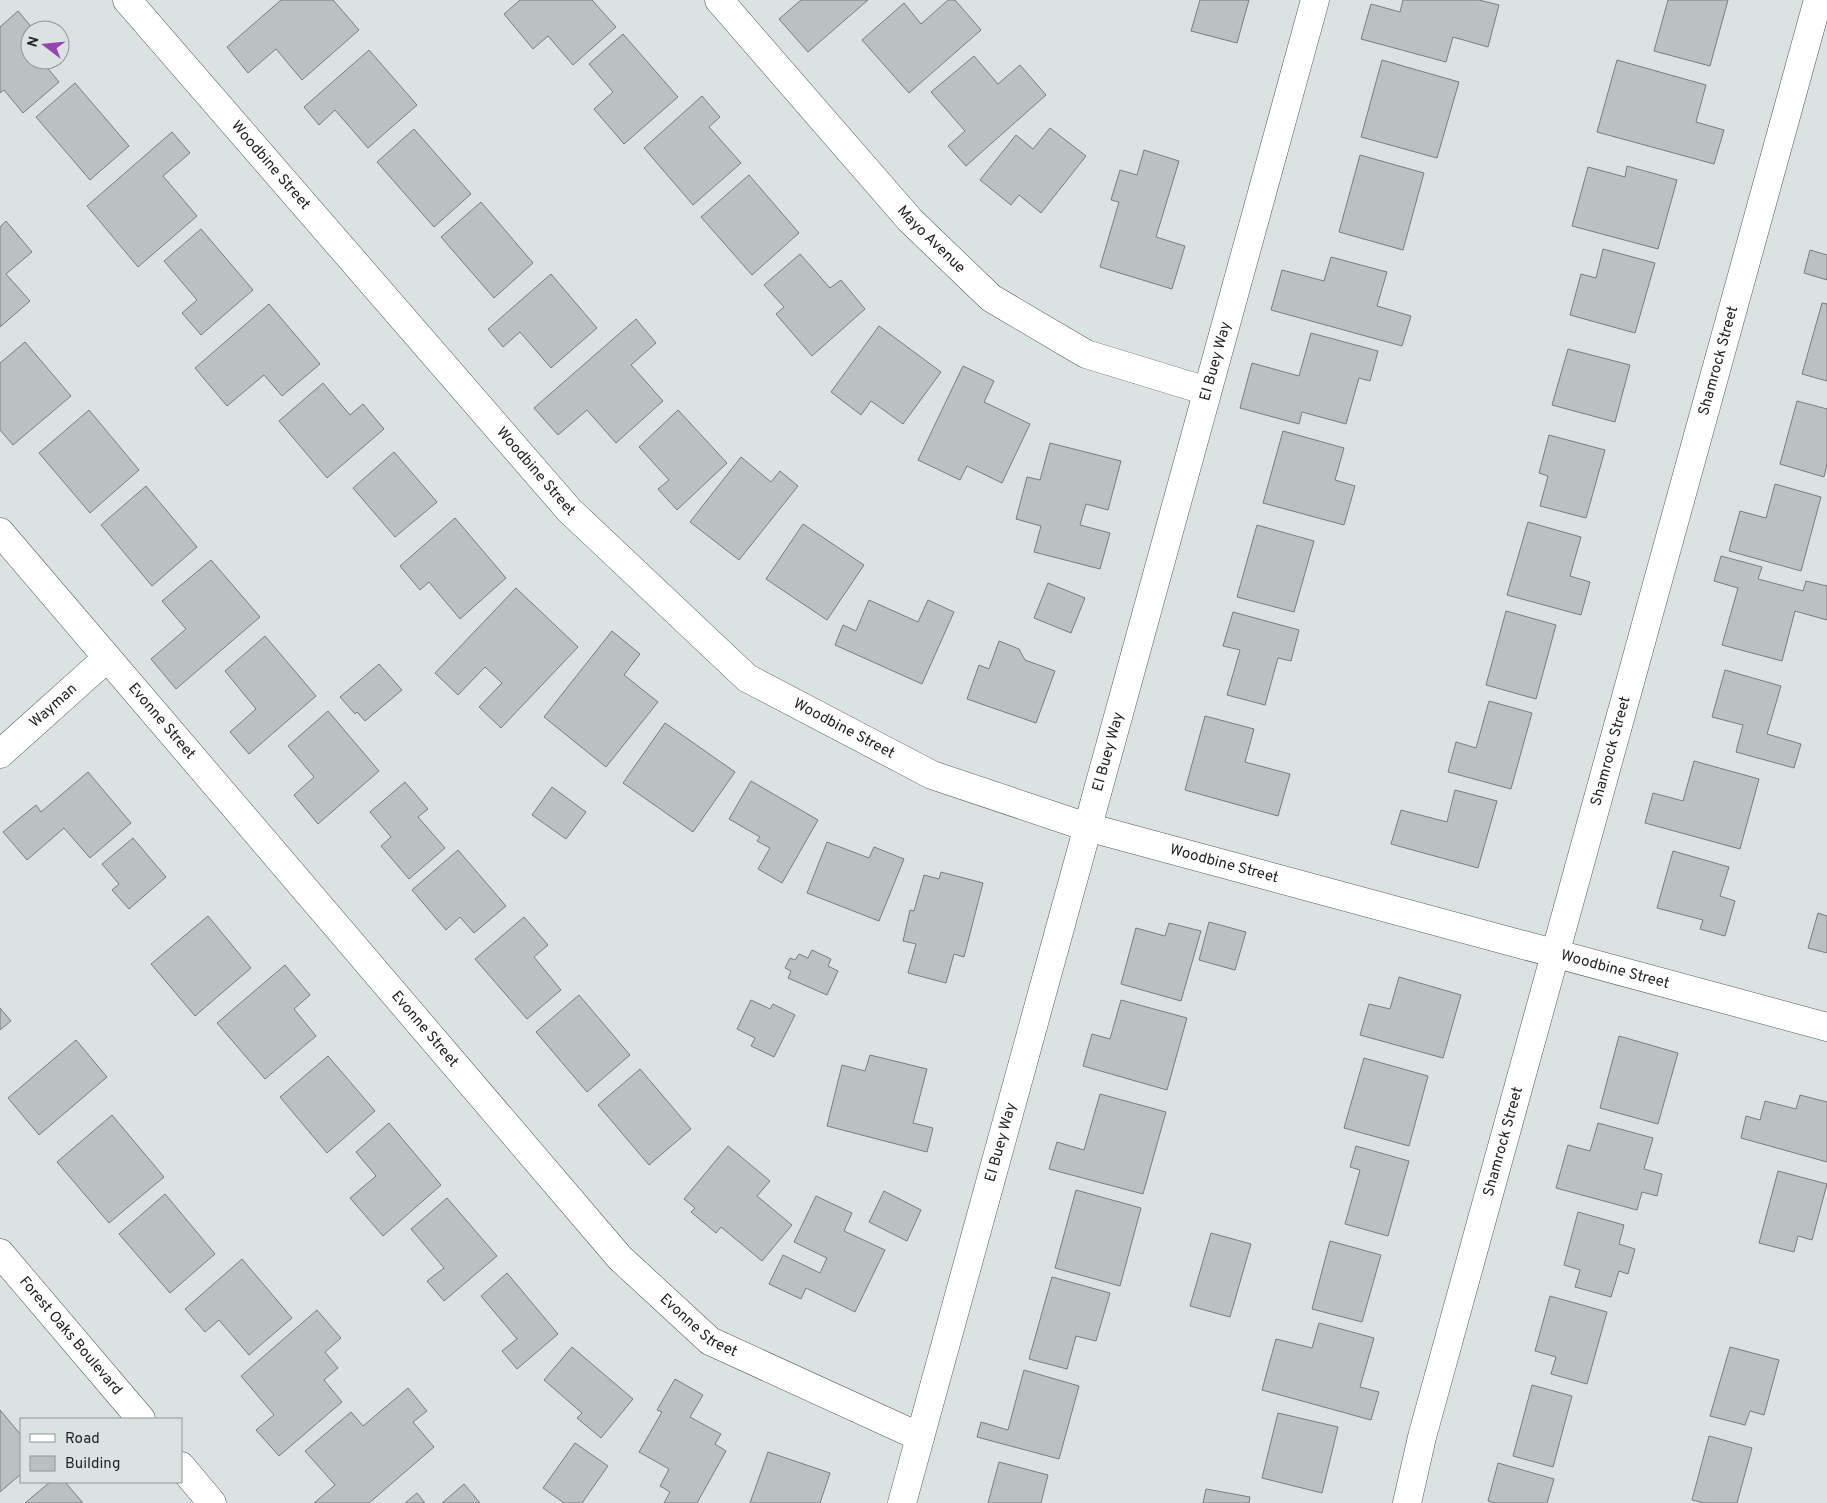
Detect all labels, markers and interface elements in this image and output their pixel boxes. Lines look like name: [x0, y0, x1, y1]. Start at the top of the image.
north arrow: [20, 20, 70, 70]
text: N: [24, 35, 44, 49]
street label: Woodbine Street: [227, 117, 314, 214]
street label: Mayo Avenue: [892, 202, 969, 278]
street label: Shamrock Street: [1694, 304, 1743, 418]
street label: El Buey Way: [1196, 319, 1236, 403]
street label: Woodbine Street: [492, 423, 579, 520]
street label: Evonne Street: [124, 679, 200, 763]
street label: Wayman: [26, 680, 81, 732]
street label: Woodbine Street: [790, 694, 898, 763]
street label: Shamrock Street: [1587, 694, 1635, 808]
street label: El Buey Way: [1088, 710, 1128, 794]
street label: Woodbine Street: [1168, 840, 1281, 888]
street label: Woodbine Street: [1559, 946, 1672, 993]
street label: Evonne Street: [387, 987, 463, 1071]
street label: Shamrock Street: [1479, 1085, 1528, 1199]
street label: El Buey Way: [981, 1100, 1021, 1184]
street label: Forest Oaks Boulevard: [15, 1273, 126, 1399]
street label: Evonne Street: [656, 1290, 740, 1362]
legend: [20, 1418, 182, 1483]
text: Road: [65, 1430, 100, 1449]
text: Building: [65, 1455, 120, 1474]

